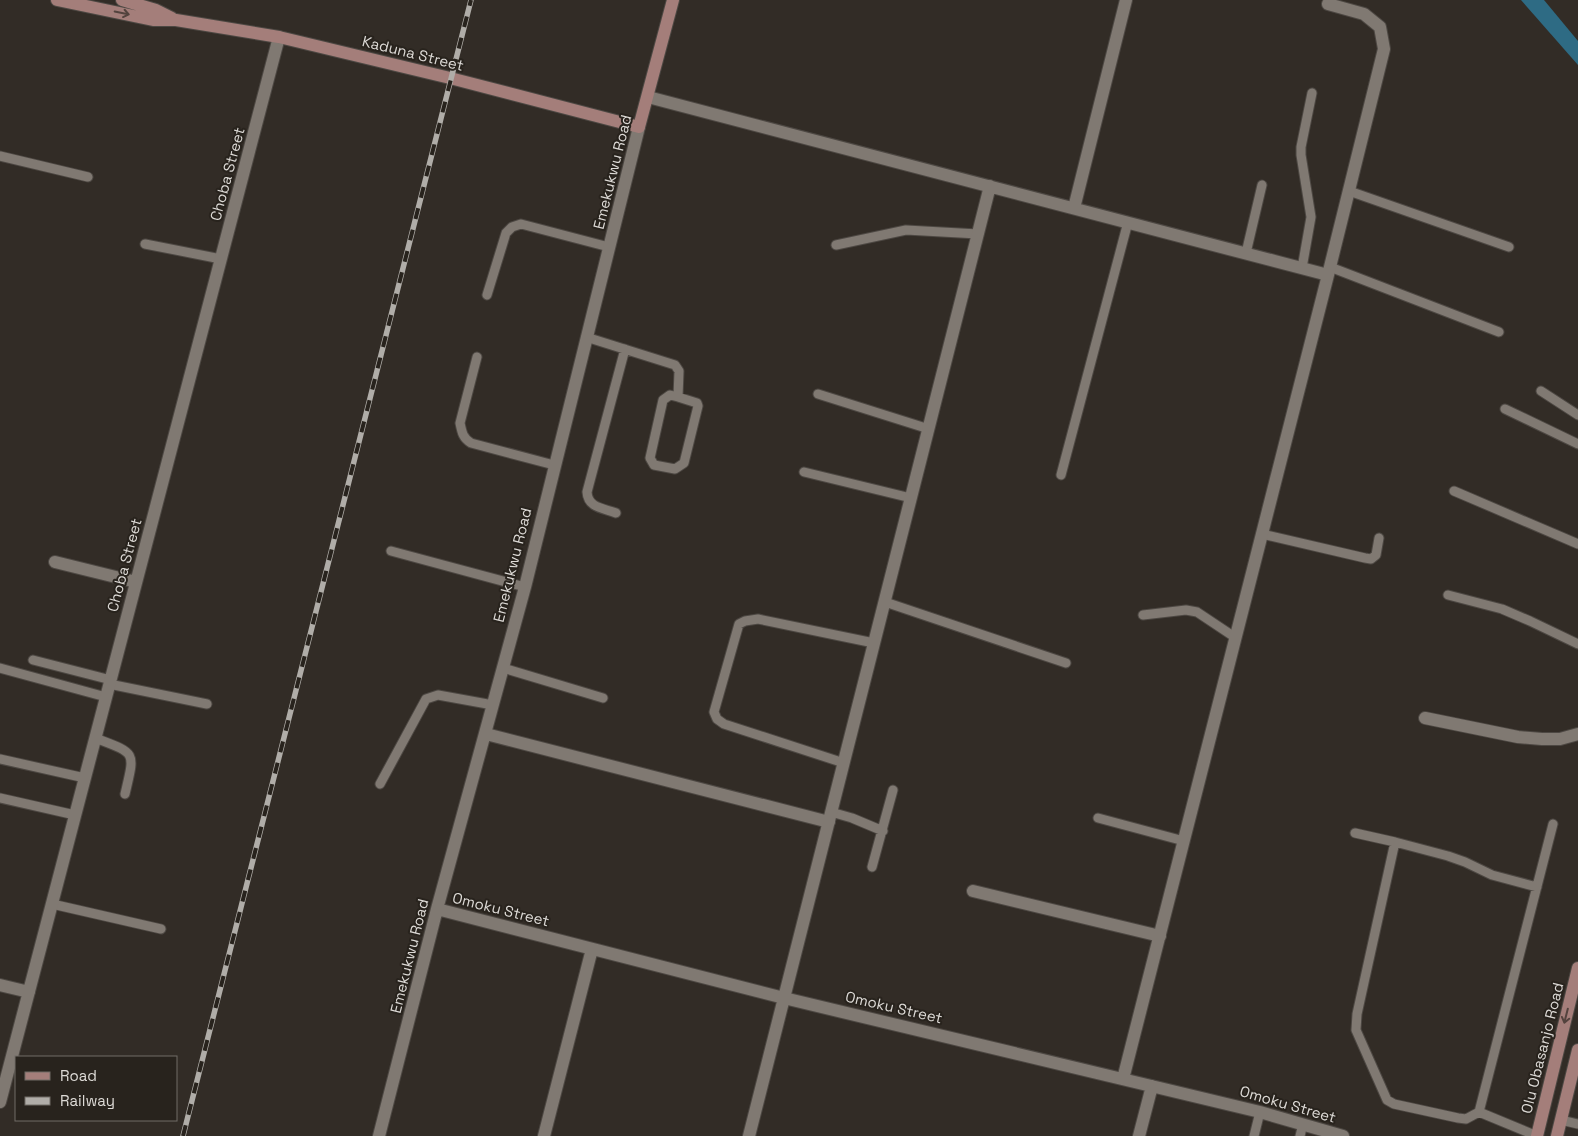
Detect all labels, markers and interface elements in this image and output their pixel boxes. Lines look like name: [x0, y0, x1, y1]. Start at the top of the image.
one-way arrow: [113, 9, 129, 18]
street label: Kaduna Street: [360, 31, 466, 75]
street label: Emekukwu Road: [589, 113, 635, 231]
street label: Choba Street: [205, 125, 249, 223]
street label: Emekukwu Road: [489, 506, 535, 624]
street label: Choba Street: [102, 516, 146, 614]
street label: Omoku Street: [451, 888, 551, 930]
street label: Emekukwu Road: [386, 897, 432, 1015]
street label: Olu Obasanjo Road: [1517, 981, 1567, 1115]
street label: Omoku Street: [844, 987, 945, 1027]
one-way arrow: [1561, 1007, 1570, 1023]
legend: [15, 1056, 178, 1121]
text: Road: [60, 1066, 97, 1085]
street label: Omoku Street: [1238, 1081, 1338, 1127]
text: Railway: [60, 1091, 115, 1110]

